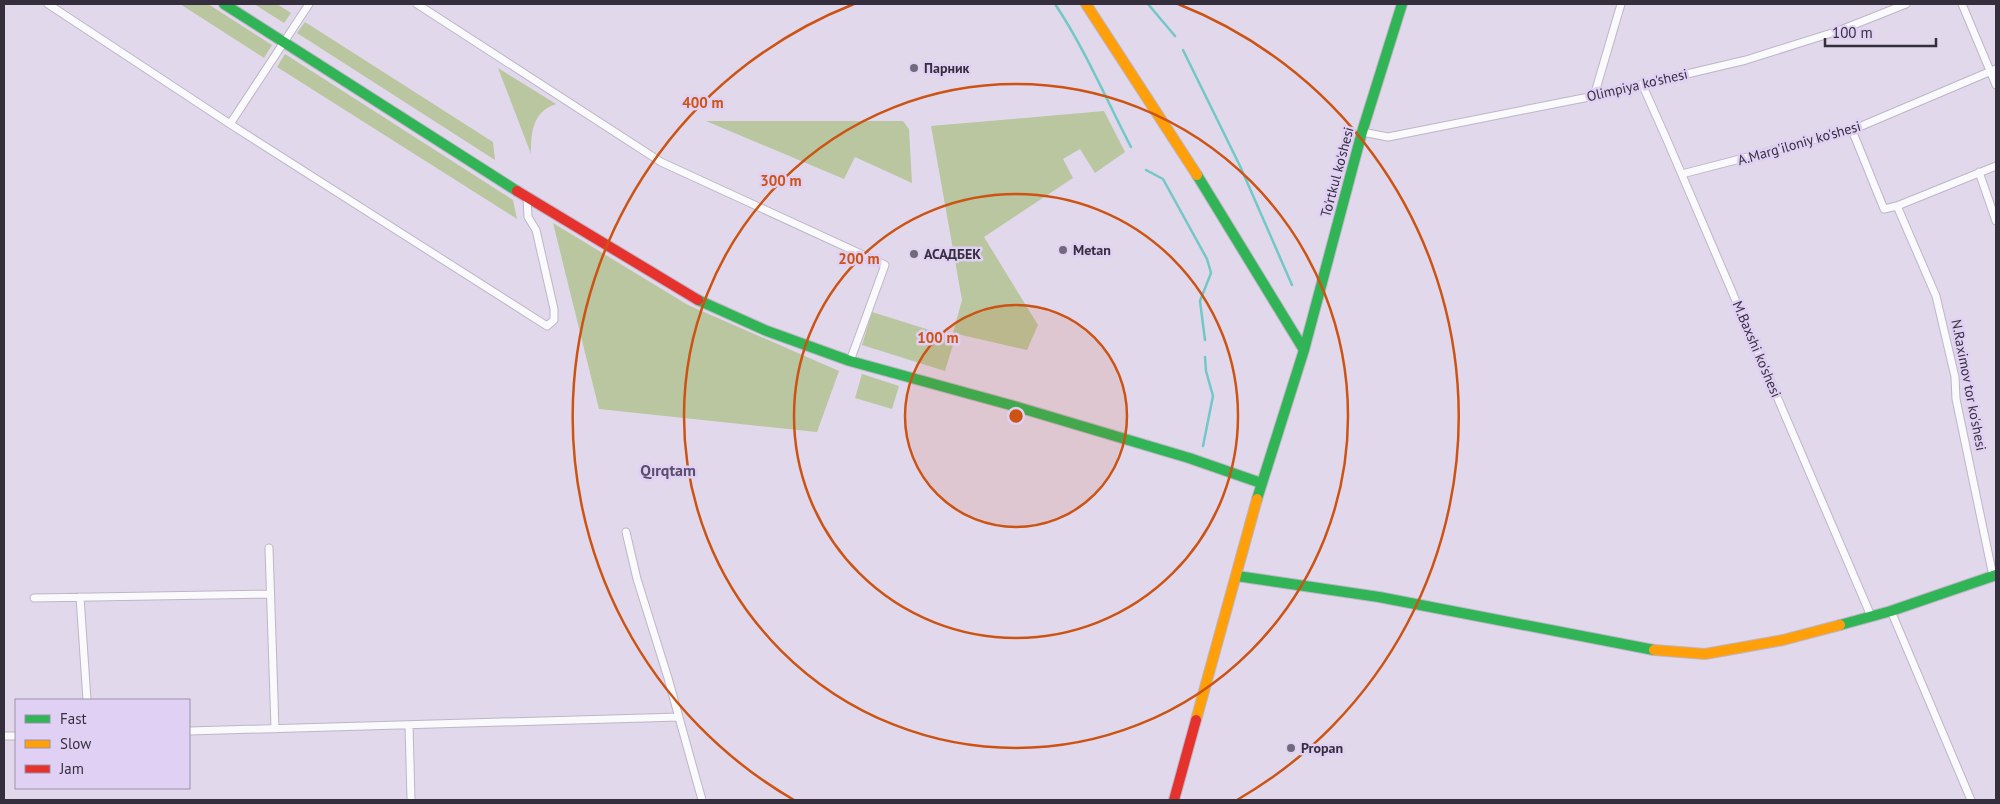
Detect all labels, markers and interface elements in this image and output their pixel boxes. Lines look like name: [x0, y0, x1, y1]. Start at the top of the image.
scale bar: [1825, 15, 1936, 47]
text: 100 m: [1832, 23, 1873, 42]
place label: Парник: [924, 59, 970, 77]
marker: Парник: [908, 62, 920, 74]
street label: Olimpiya ko'shesi: [1585, 65, 1689, 105]
text: 400 m: [682, 93, 724, 112]
street label: A.Marg'iloniy ko'shesi: [1735, 117, 1863, 169]
street label: To'rtkul ko'shesi: [1316, 125, 1358, 219]
text: 300 m: [760, 171, 802, 190]
place label: Metan: [1073, 241, 1111, 259]
marker: Metan: [1057, 244, 1069, 256]
place label: АСАДБЕК: [924, 245, 981, 263]
marker: АСАДБЕК: [908, 248, 920, 260]
text: 200 m: [838, 249, 880, 268]
street label: M.Baxshi ko'shesi: [1729, 298, 1785, 400]
street label: N.Raximov tor ko'shesi: [1947, 318, 1991, 452]
text: 100 m: [917, 328, 959, 347]
centre of rings: [1007, 407, 1025, 425]
district label: Qırqtam: [640, 460, 696, 480]
legend: [15, 699, 190, 789]
text: Fast: [60, 709, 87, 728]
text: Slow: [60, 734, 91, 753]
place label: Propan: [1301, 739, 1343, 757]
marker: Propan: [1285, 742, 1297, 754]
text: Jam: [59, 759, 84, 778]

